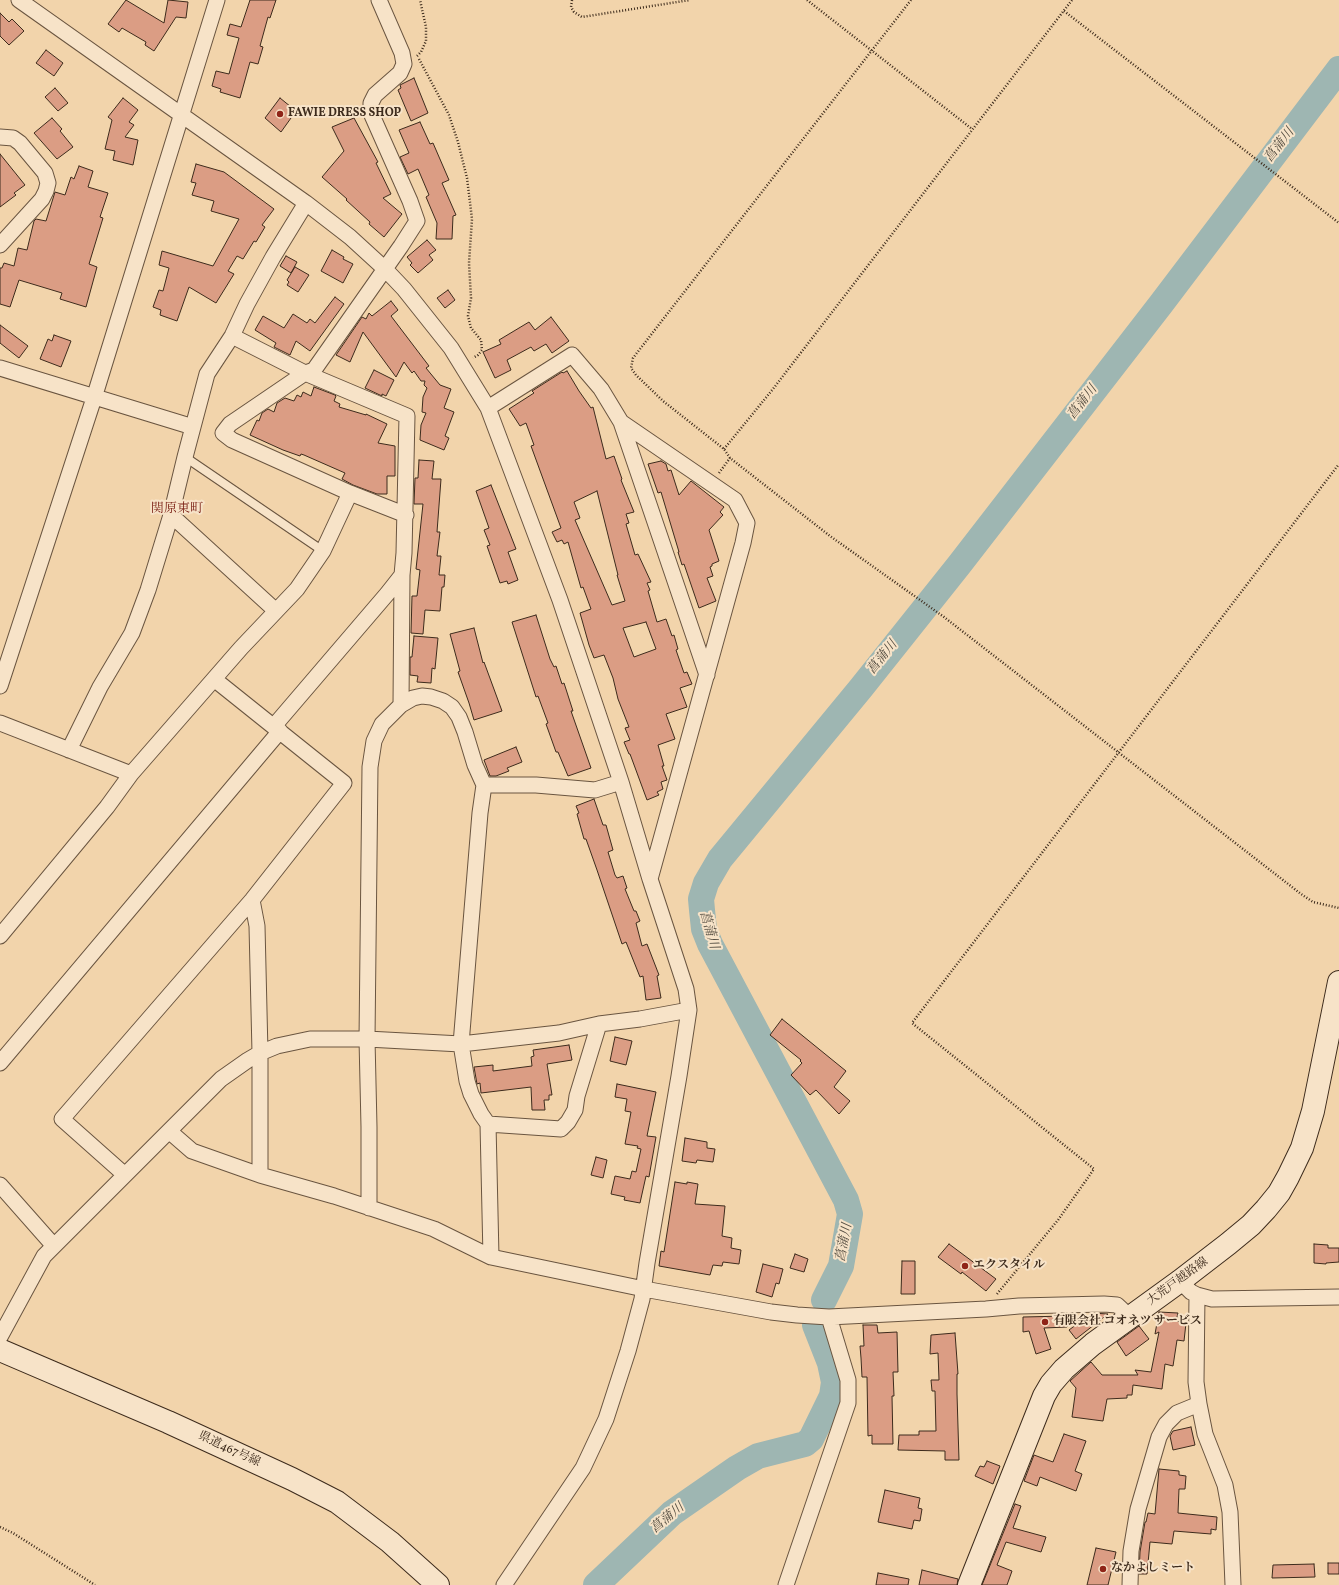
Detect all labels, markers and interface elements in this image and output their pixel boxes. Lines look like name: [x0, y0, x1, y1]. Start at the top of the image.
place label: FAWIE DRESS SHOP: [288, 107, 401, 121]
marker: FAWIE DRESS SHOP: [275, 109, 285, 119]
water label: 菖蒲川: [1262, 126, 1298, 166]
water label: 菖蒲川: [1065, 383, 1101, 423]
district label: 関原東町: [151, 502, 203, 518]
water label: 菖蒲川: [865, 638, 901, 678]
water label: 菖蒲川: [695, 909, 721, 951]
water label: 菖蒲川: [834, 1222, 856, 1264]
street label: 大荒戸越路線: [1145, 1255, 1211, 1309]
place label: エクスタイル: [973, 1259, 1045, 1273]
marker: エクスタイル: [960, 1261, 970, 1271]
place label: 有限会社 コオネツ サービス: [1053, 1315, 1202, 1329]
marker: 有限会社 コオネツ サービス: [1040, 1317, 1050, 1327]
street label: 県道467号線: [196, 1429, 262, 1471]
water label: 菖蒲川: [648, 1500, 688, 1538]
place label: なかよしミート: [1111, 1562, 1195, 1576]
marker: なかよしミート: [1098, 1564, 1108, 1574]

